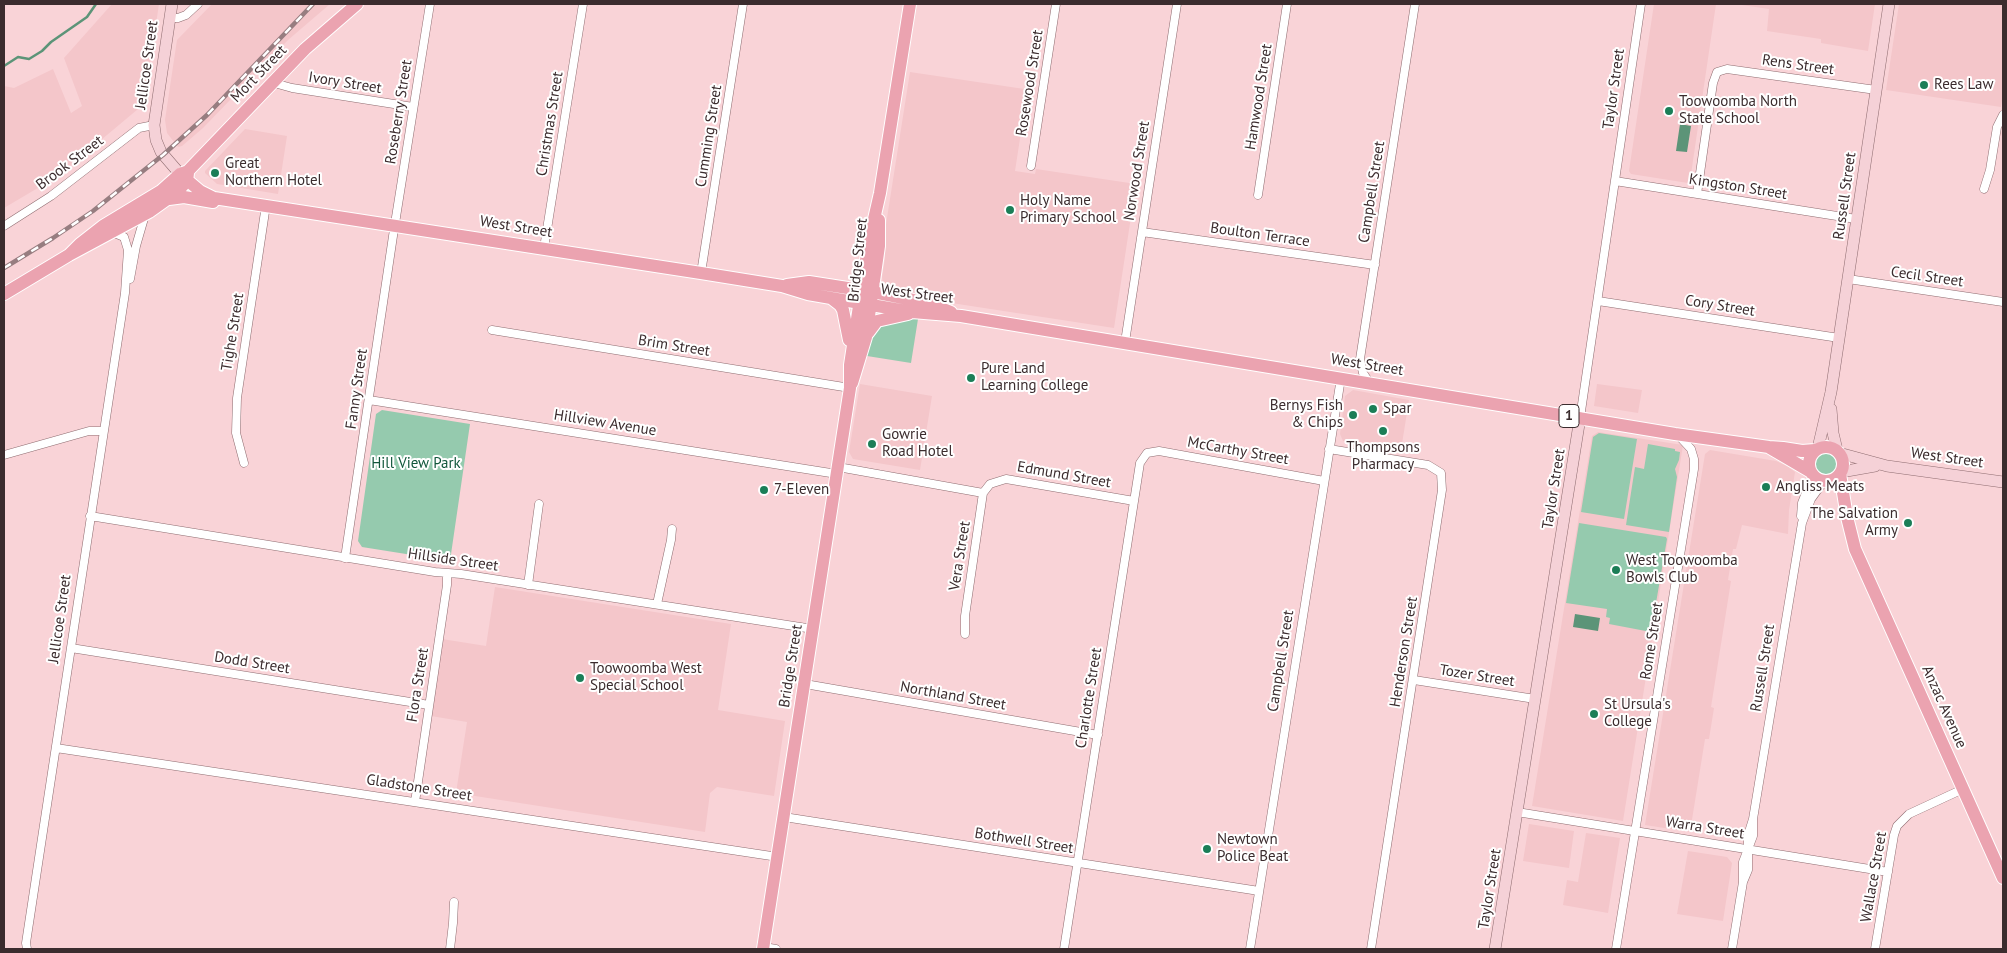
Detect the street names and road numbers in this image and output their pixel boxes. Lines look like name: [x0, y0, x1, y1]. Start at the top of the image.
street label: Jellicoe Street: [132, 20, 162, 110]
street label: Rosewood Street: [1013, 29, 1047, 137]
street label: Mort Street: [227, 42, 291, 106]
street label: Hamwood Street: [1242, 43, 1276, 151]
street label: Taylor Street: [1599, 48, 1629, 130]
street label: Rens Street: [1761, 51, 1835, 79]
street label: Roseberry Street: [382, 59, 416, 165]
street label: Ivory Street: [307, 68, 383, 98]
street label: Christmas Street: [533, 70, 567, 178]
street label: Cumming Street: [692, 84, 726, 188]
street label: Norwood Street: [1120, 120, 1154, 222]
street label: Brook Street: [33, 132, 107, 194]
street label: Campbell Street: [1355, 140, 1389, 244]
street label: Russell Street: [1830, 151, 1860, 241]
street label: Kingston Street: [1688, 170, 1788, 204]
street label: West Street: [478, 212, 554, 242]
street label: Bridge Street: [845, 217, 871, 303]
street label: Boulton Terrace: [1209, 219, 1311, 251]
street label: Cecil Street: [1890, 263, 1964, 291]
street label: West Street: [880, 281, 954, 307]
street label: Tighe Street: [218, 292, 248, 372]
street label: Cory Street: [1684, 292, 1756, 320]
street label: Brim Street: [637, 331, 711, 361]
street label: Fanny Street: [342, 348, 372, 430]
street label: West Street: [1329, 350, 1405, 380]
road number: 1: [1559, 404, 1579, 428]
street label: Hillview Avenue: [553, 406, 657, 440]
street label: McCarthy Street: [1186, 433, 1290, 469]
street label: West Street: [1910, 444, 1984, 472]
street label: Taylor Street: [1539, 448, 1569, 530]
street label: Edmund Street: [1016, 458, 1112, 492]
street label: Vera Street: [946, 520, 974, 592]
street label: Hillside Street: [407, 545, 499, 575]
street label: Jellicoe Street: [45, 574, 75, 664]
street label: Henderson Street: [1386, 595, 1422, 709]
street label: Rome Street: [1637, 601, 1667, 681]
street label: Campbell Street: [1264, 609, 1298, 713]
street label: Bridge Street: [776, 623, 806, 709]
street label: Russell Street: [1747, 623, 1779, 713]
street label: Charlotte Street: [1072, 646, 1106, 750]
street label: Flora Street: [403, 647, 433, 723]
street label: Dodd Street: [213, 648, 291, 678]
street label: Tozer Street: [1438, 661, 1516, 691]
street label: Anzac Avenue: [1918, 663, 1970, 751]
street label: Northland Street: [899, 678, 1007, 714]
street label: Gladstone Street: [365, 771, 473, 805]
street label: Warra Street: [1664, 813, 1746, 843]
street label: Bothwell Street: [973, 824, 1075, 858]
street label: Wallace Street: [1857, 830, 1891, 924]
street label: Taylor Street: [1475, 848, 1505, 930]

